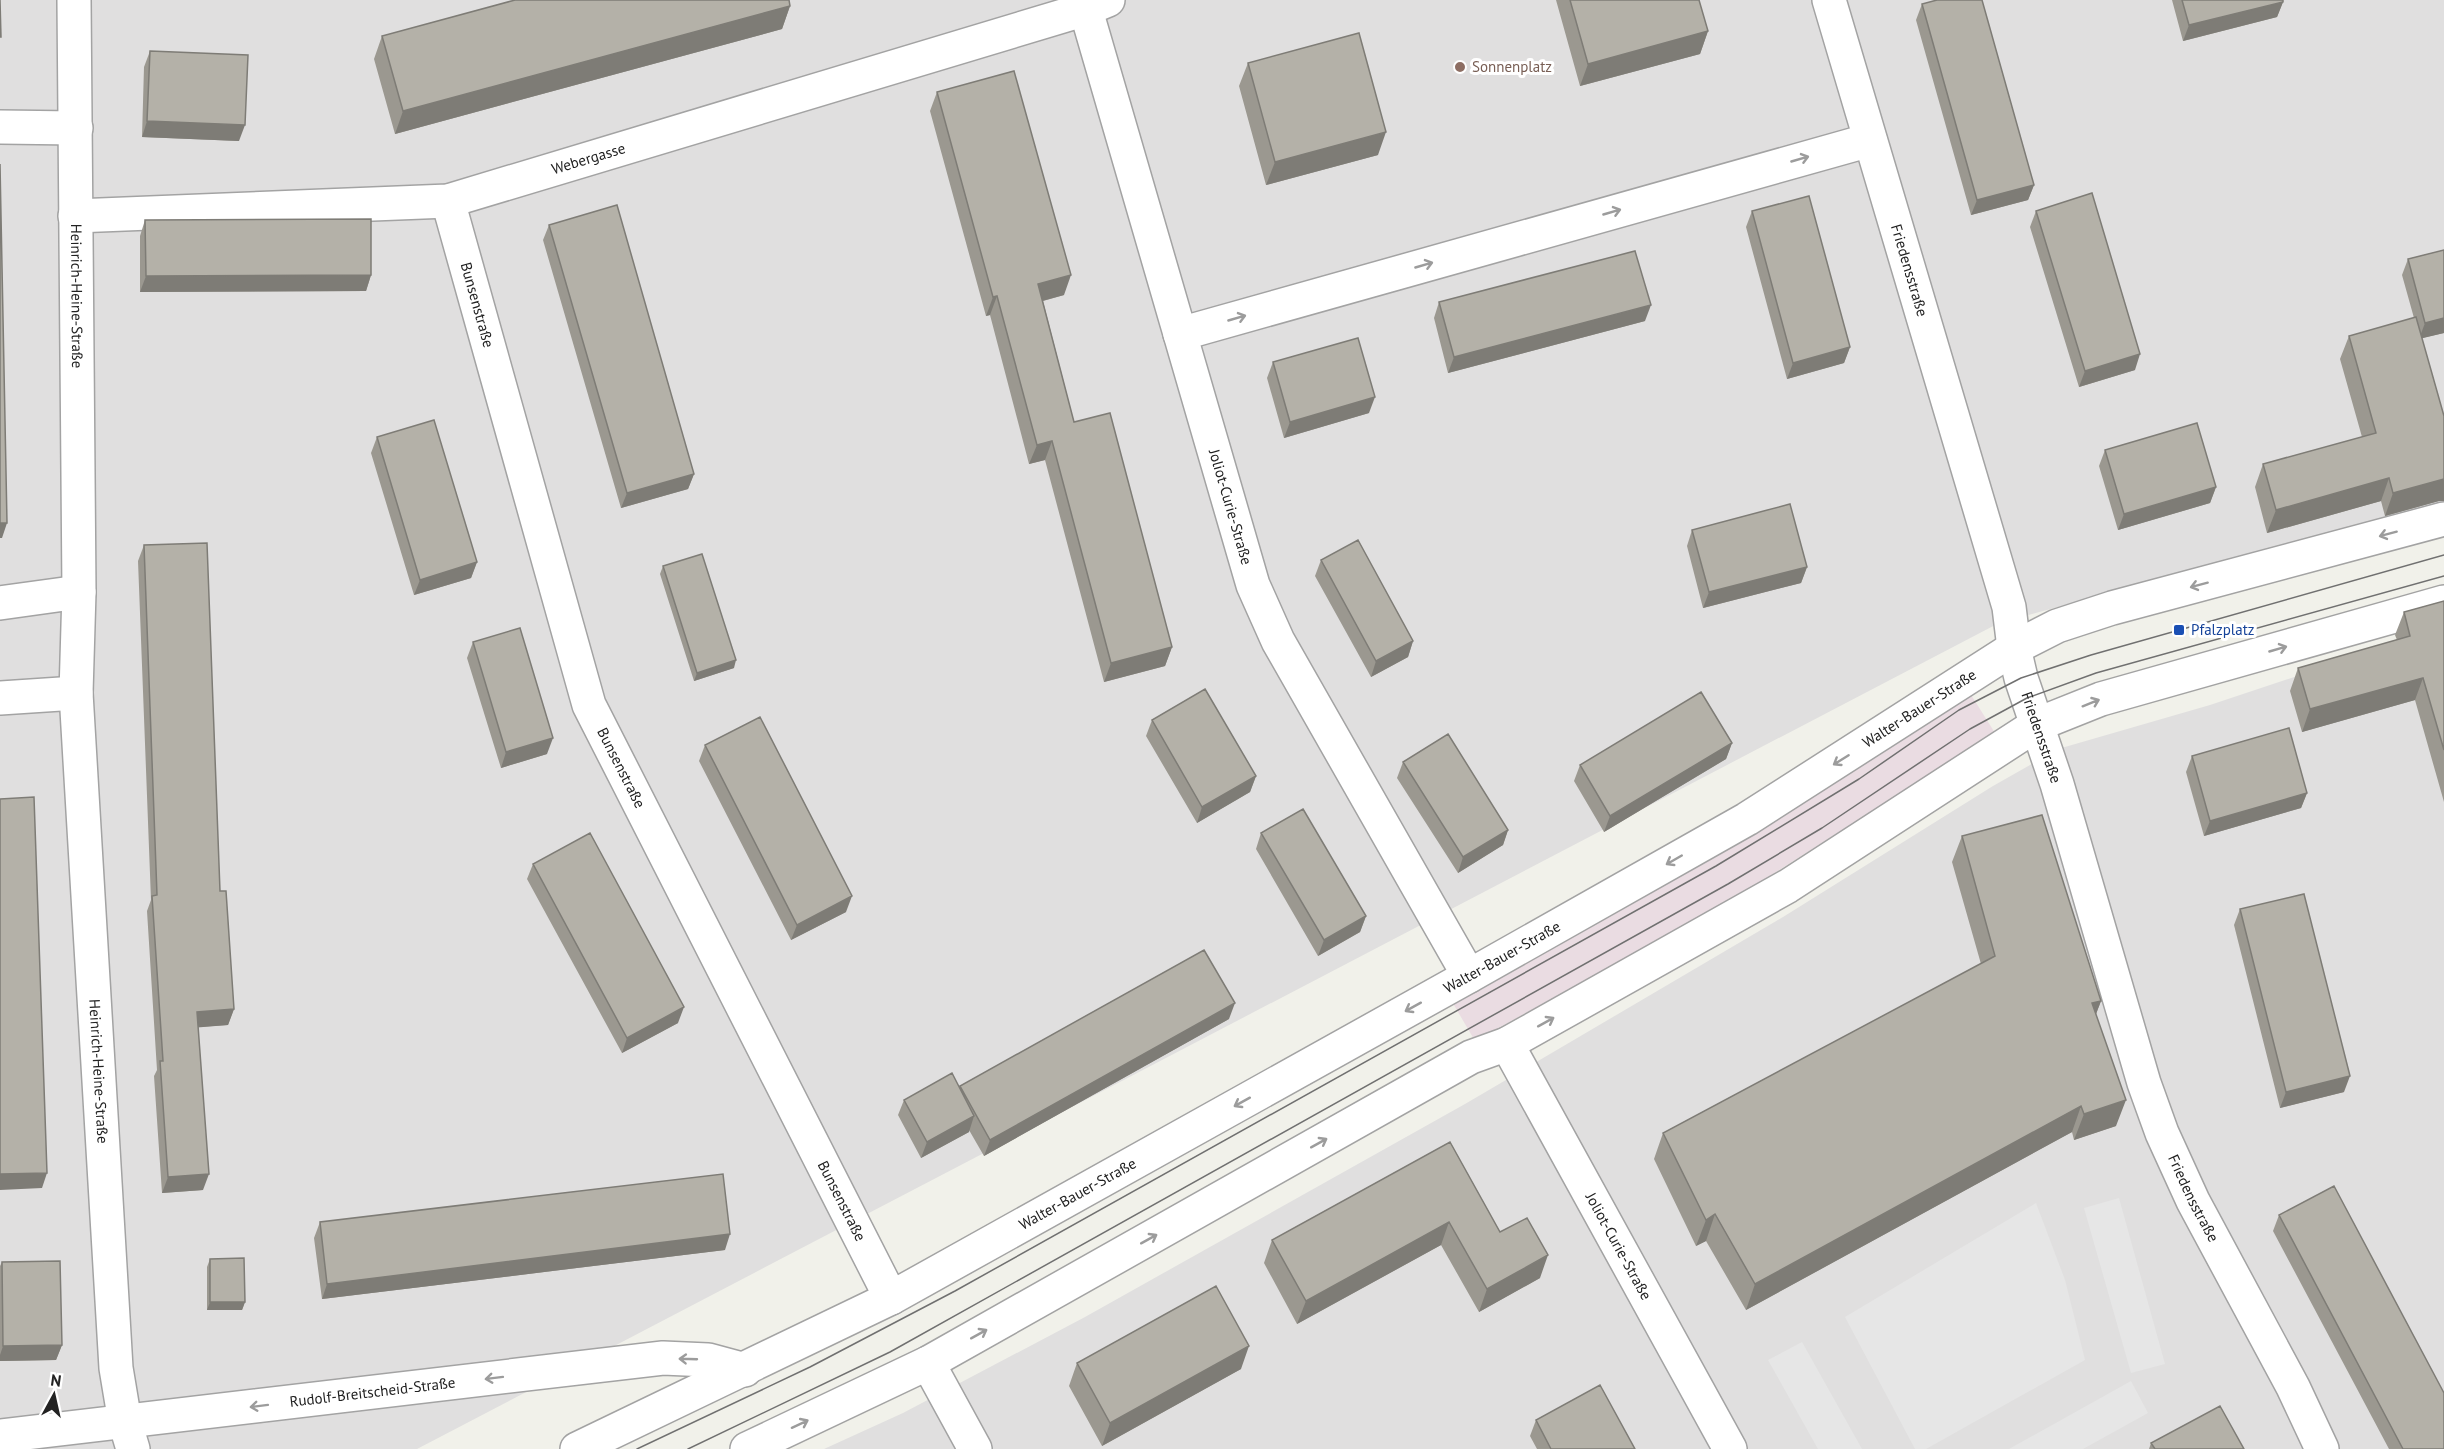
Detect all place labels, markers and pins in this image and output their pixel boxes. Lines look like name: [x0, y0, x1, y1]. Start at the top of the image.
place label: Sonnenplatz: [1472, 57, 1552, 76]
marker: Sonnenplatz: [1453, 60, 1467, 74]
place label: Pfalzplatz: [2191, 620, 2254, 639]
marker: Pfalzplatz: [2172, 623, 2186, 637]

